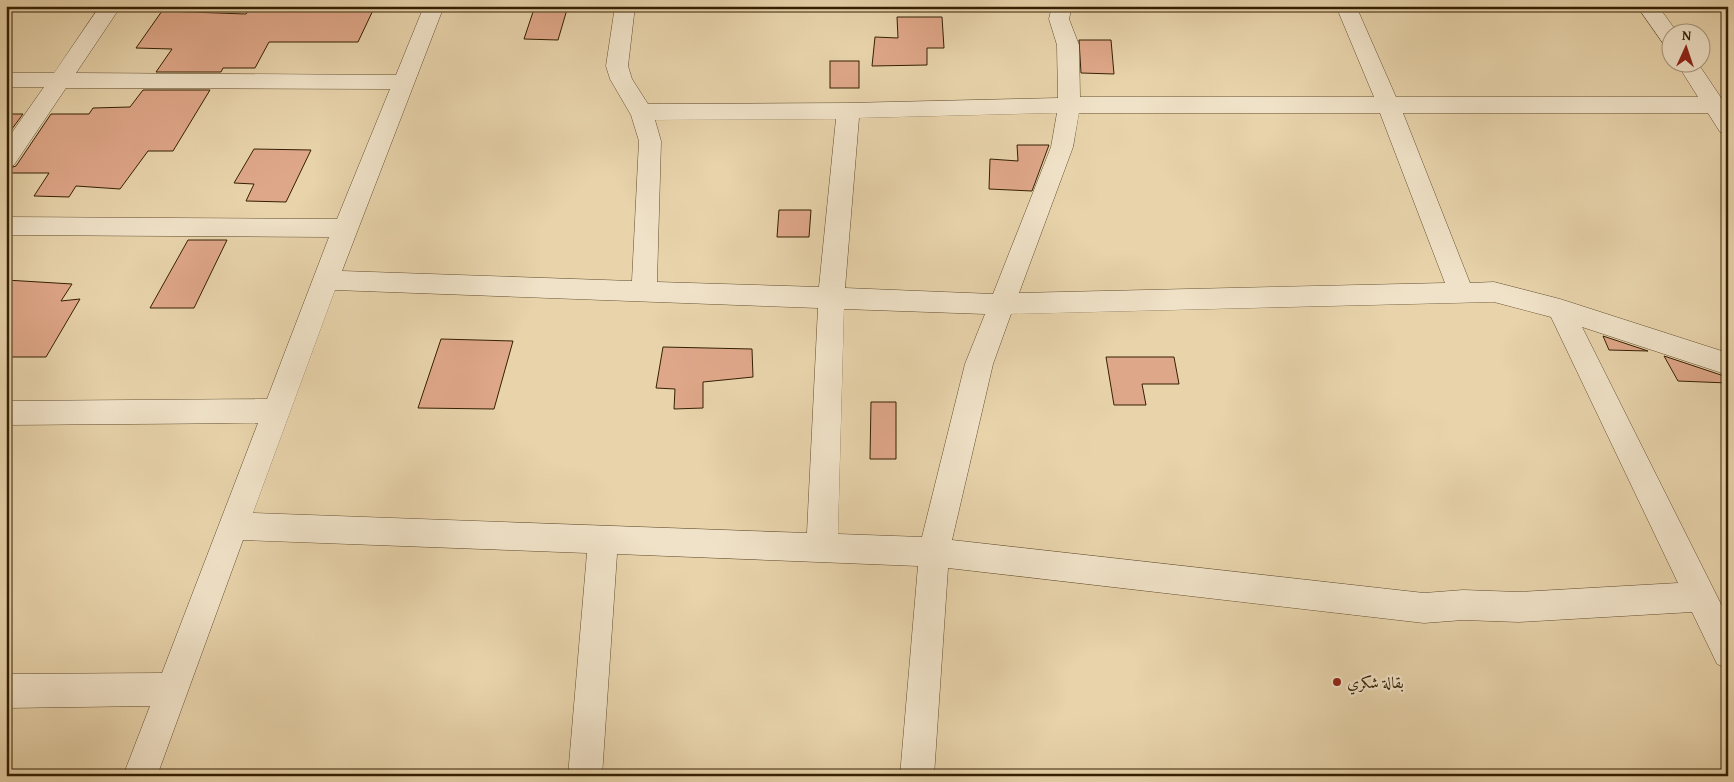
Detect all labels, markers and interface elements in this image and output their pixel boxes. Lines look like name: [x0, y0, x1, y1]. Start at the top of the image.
north arrow: [1662, 22, 1712, 72]
text: N: [1681, 25, 1693, 45]
place label: بقالة شكري: [1347, 670, 1404, 695]
marker: بقالة شكري: [1331, 676, 1343, 688]

